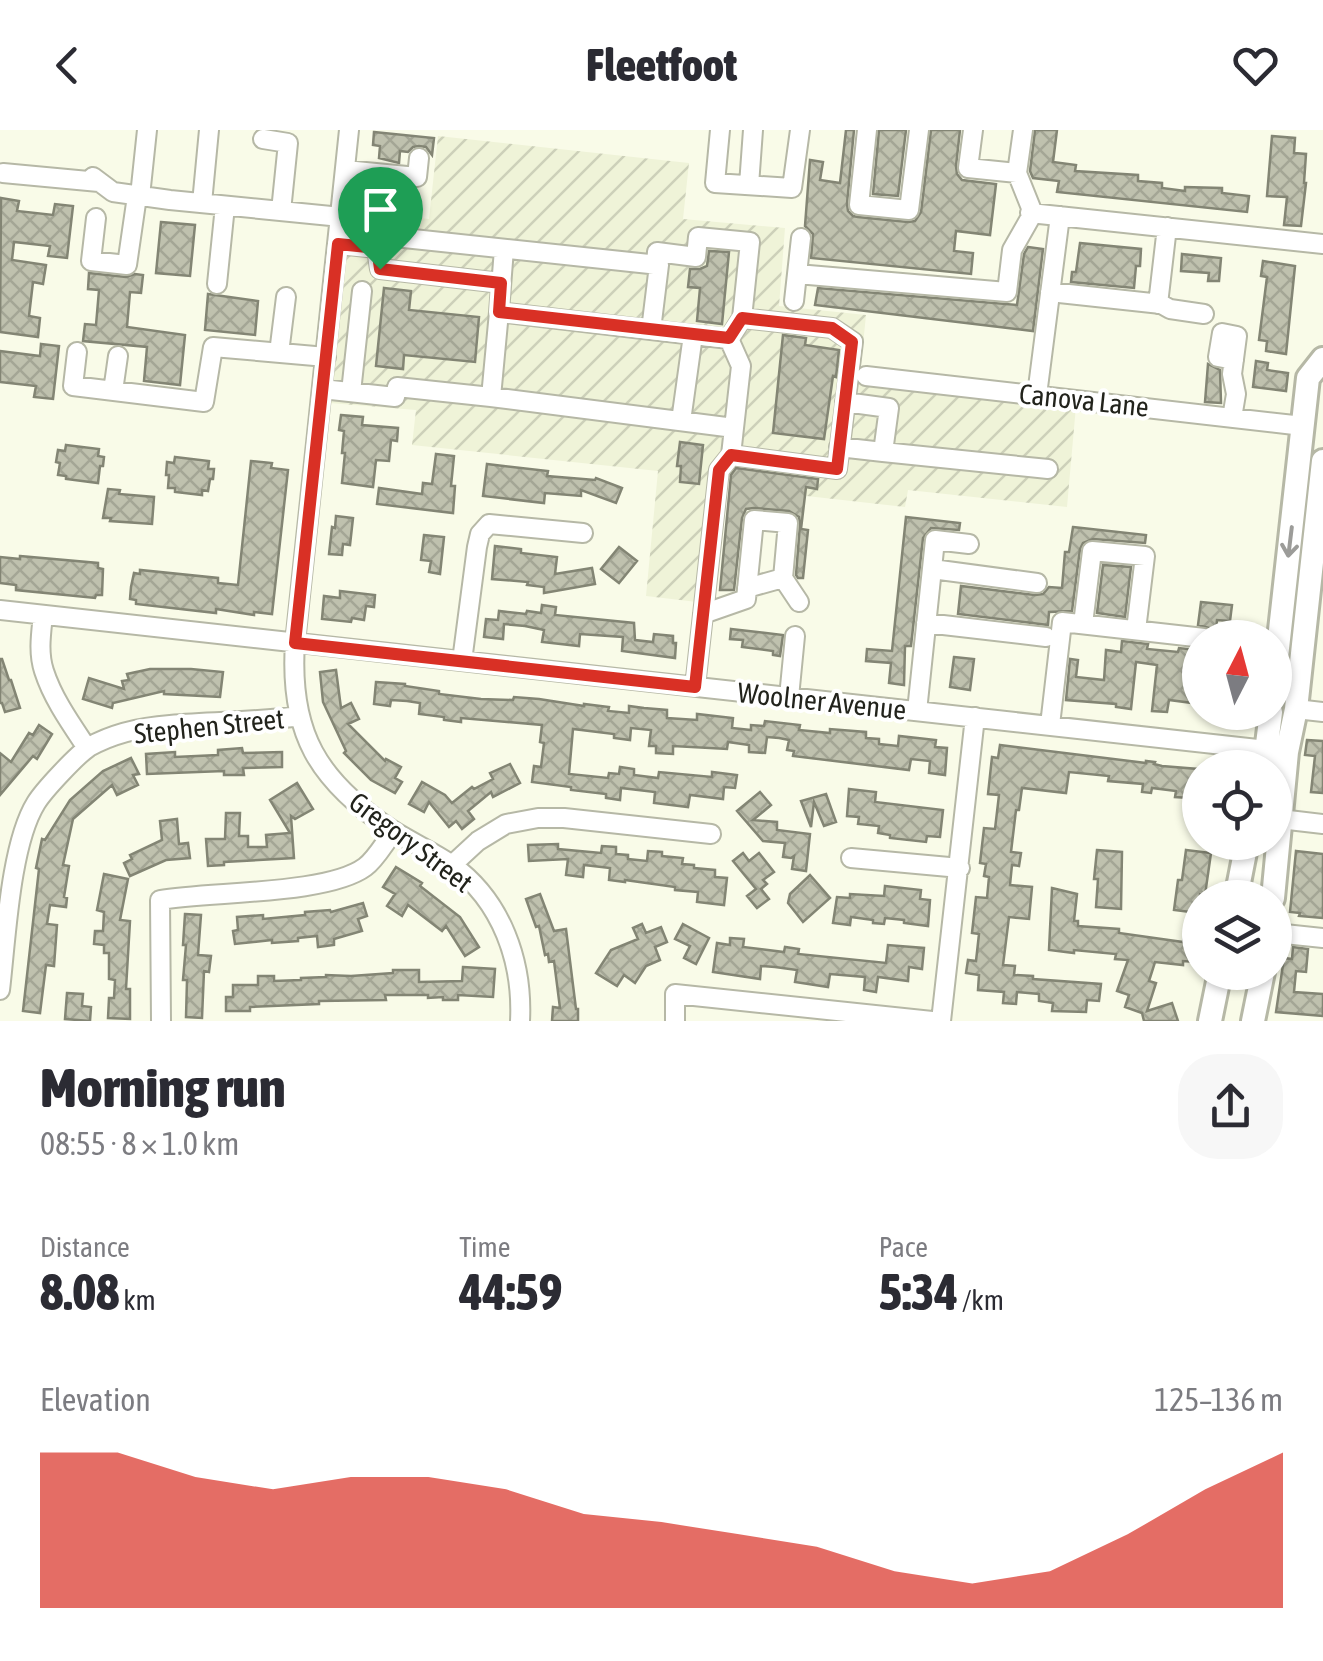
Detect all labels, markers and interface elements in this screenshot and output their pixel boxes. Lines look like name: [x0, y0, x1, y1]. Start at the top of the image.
icon: back: [40, 38, 95, 93]
icon: heart: [1228, 38, 1283, 93]
text: Fleetfoot: [586, 39, 737, 91]
pin: [338, 167, 423, 270]
icon: arrive: [353, 182, 408, 237]
street label: Canova Lane: [1018, 377, 1150, 423]
one-way arrow: [1280, 525, 1299, 558]
north arrow: [1182, 620, 1292, 730]
map controls: [1182, 620, 1292, 990]
street label: Woolner Avenue: [736, 676, 908, 726]
street label: Stephen Street: [132, 702, 286, 750]
button: locate: [1182, 750, 1292, 860]
street label: Gregory Street: [343, 785, 479, 899]
button: layers: [1182, 880, 1292, 990]
button: share: [1178, 1054, 1283, 1159]
text: Morning run: [40, 1056, 286, 1119]
text: 08:55 · 8 × 1.0 km: [40, 1125, 239, 1162]
text: Distance: [40, 1231, 130, 1263]
text: Time: [459, 1231, 510, 1263]
text: Pace: [879, 1231, 928, 1263]
text: 8.08: [40, 1263, 119, 1321]
text: 44:59: [459, 1263, 562, 1321]
text: 5:34: [879, 1263, 958, 1321]
text: km: [119, 1284, 156, 1316]
text: /km: [958, 1284, 1004, 1316]
text: Elevation: [40, 1381, 151, 1418]
text: 125–136 m: [1154, 1381, 1283, 1418]

